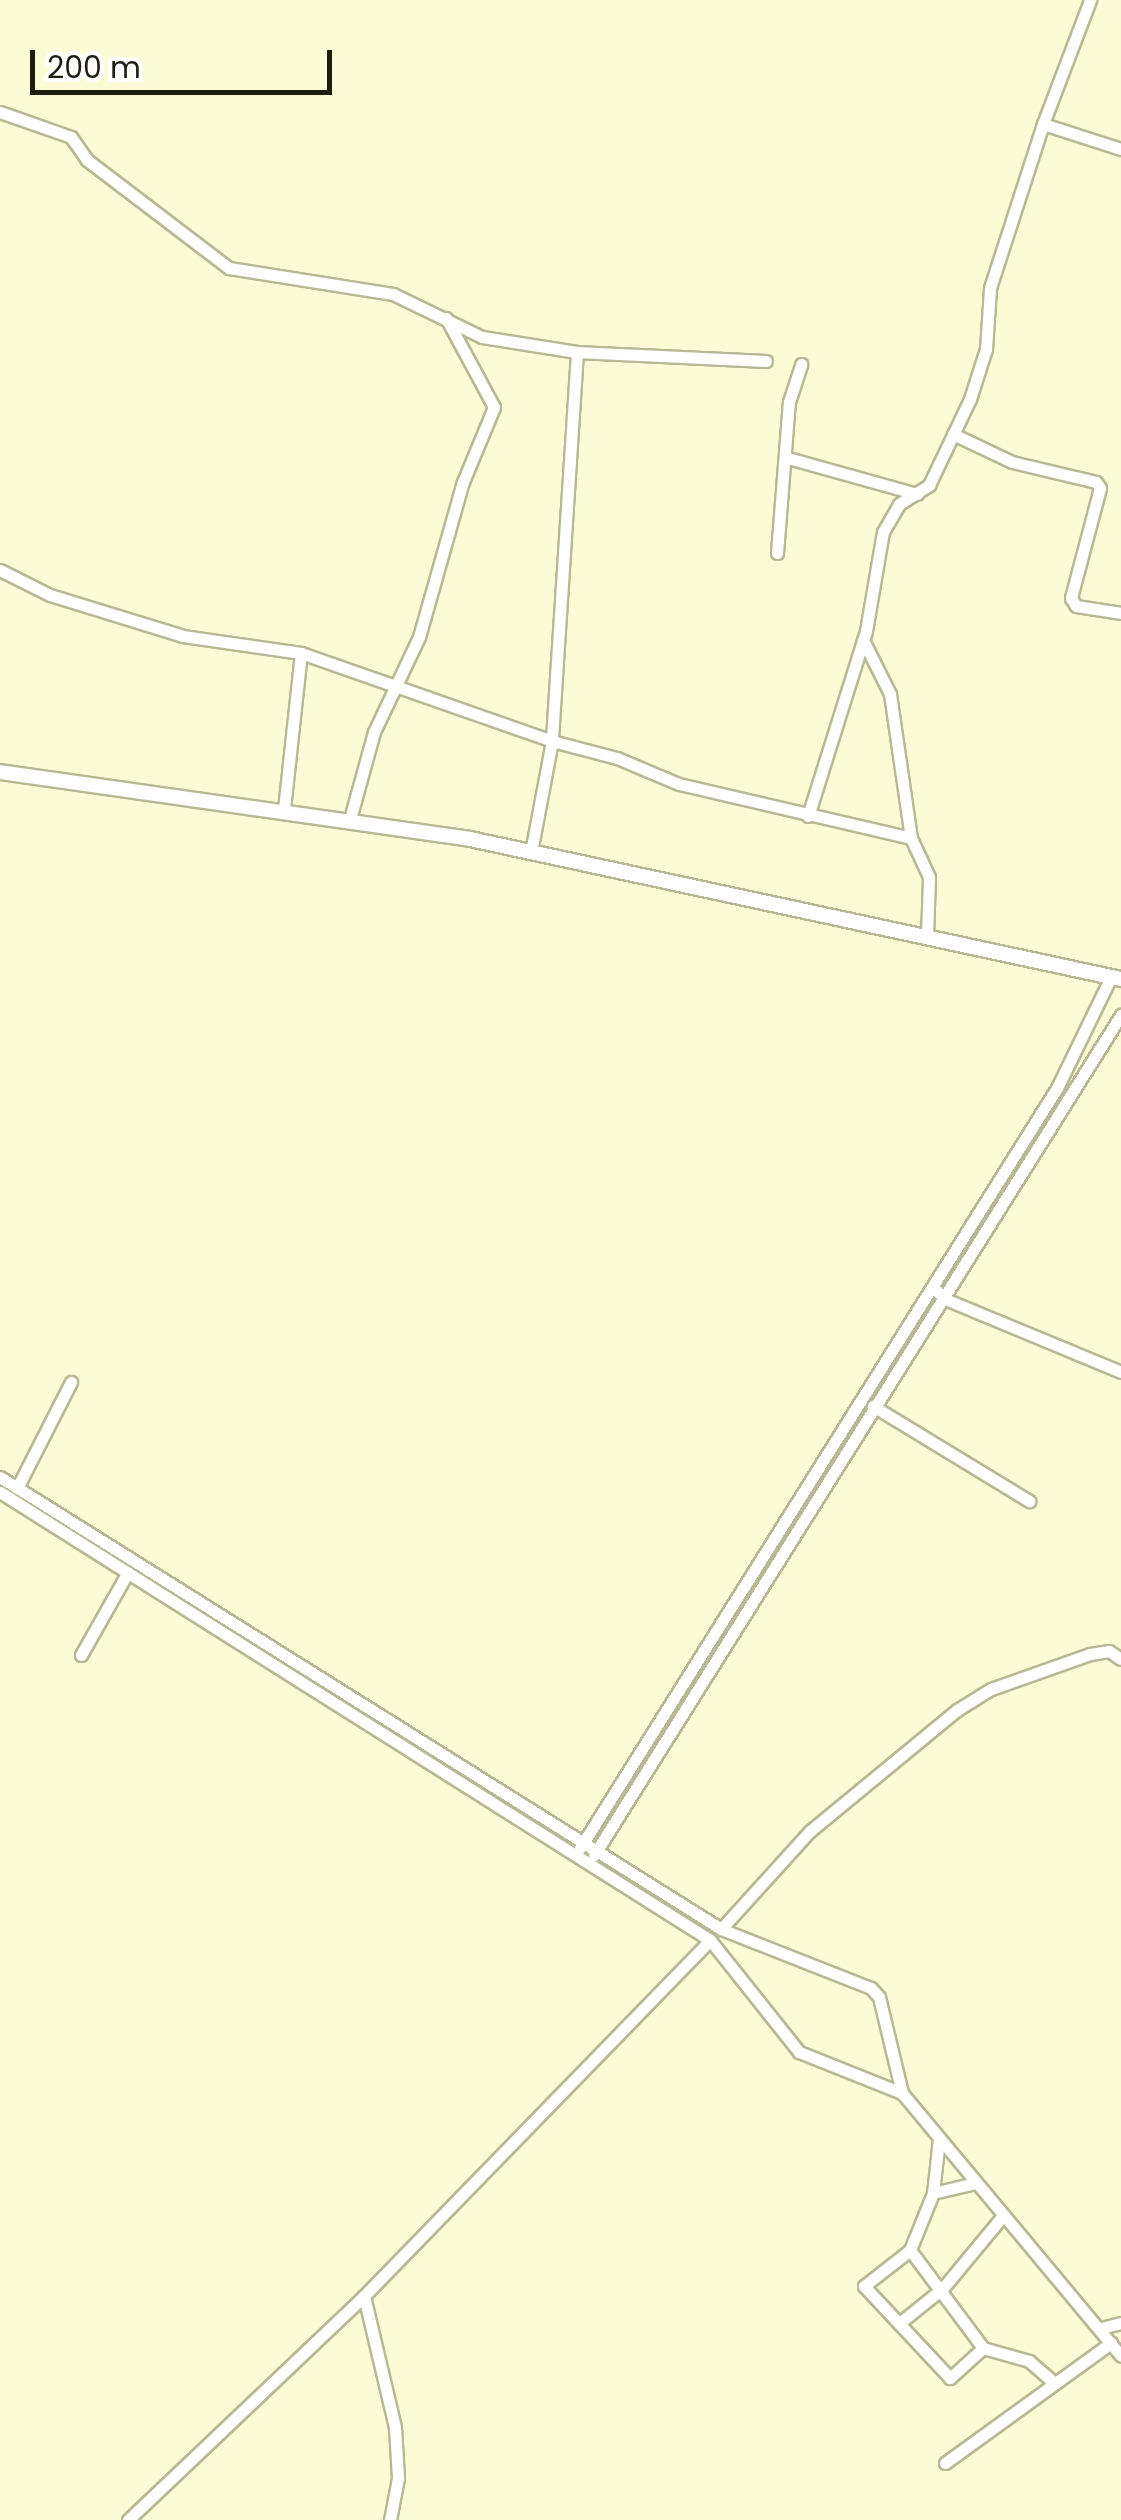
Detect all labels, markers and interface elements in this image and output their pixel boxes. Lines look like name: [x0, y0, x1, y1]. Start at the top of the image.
scale bar: [35, 30, 338, 92]
text: 200 m: [47, 46, 141, 89]

